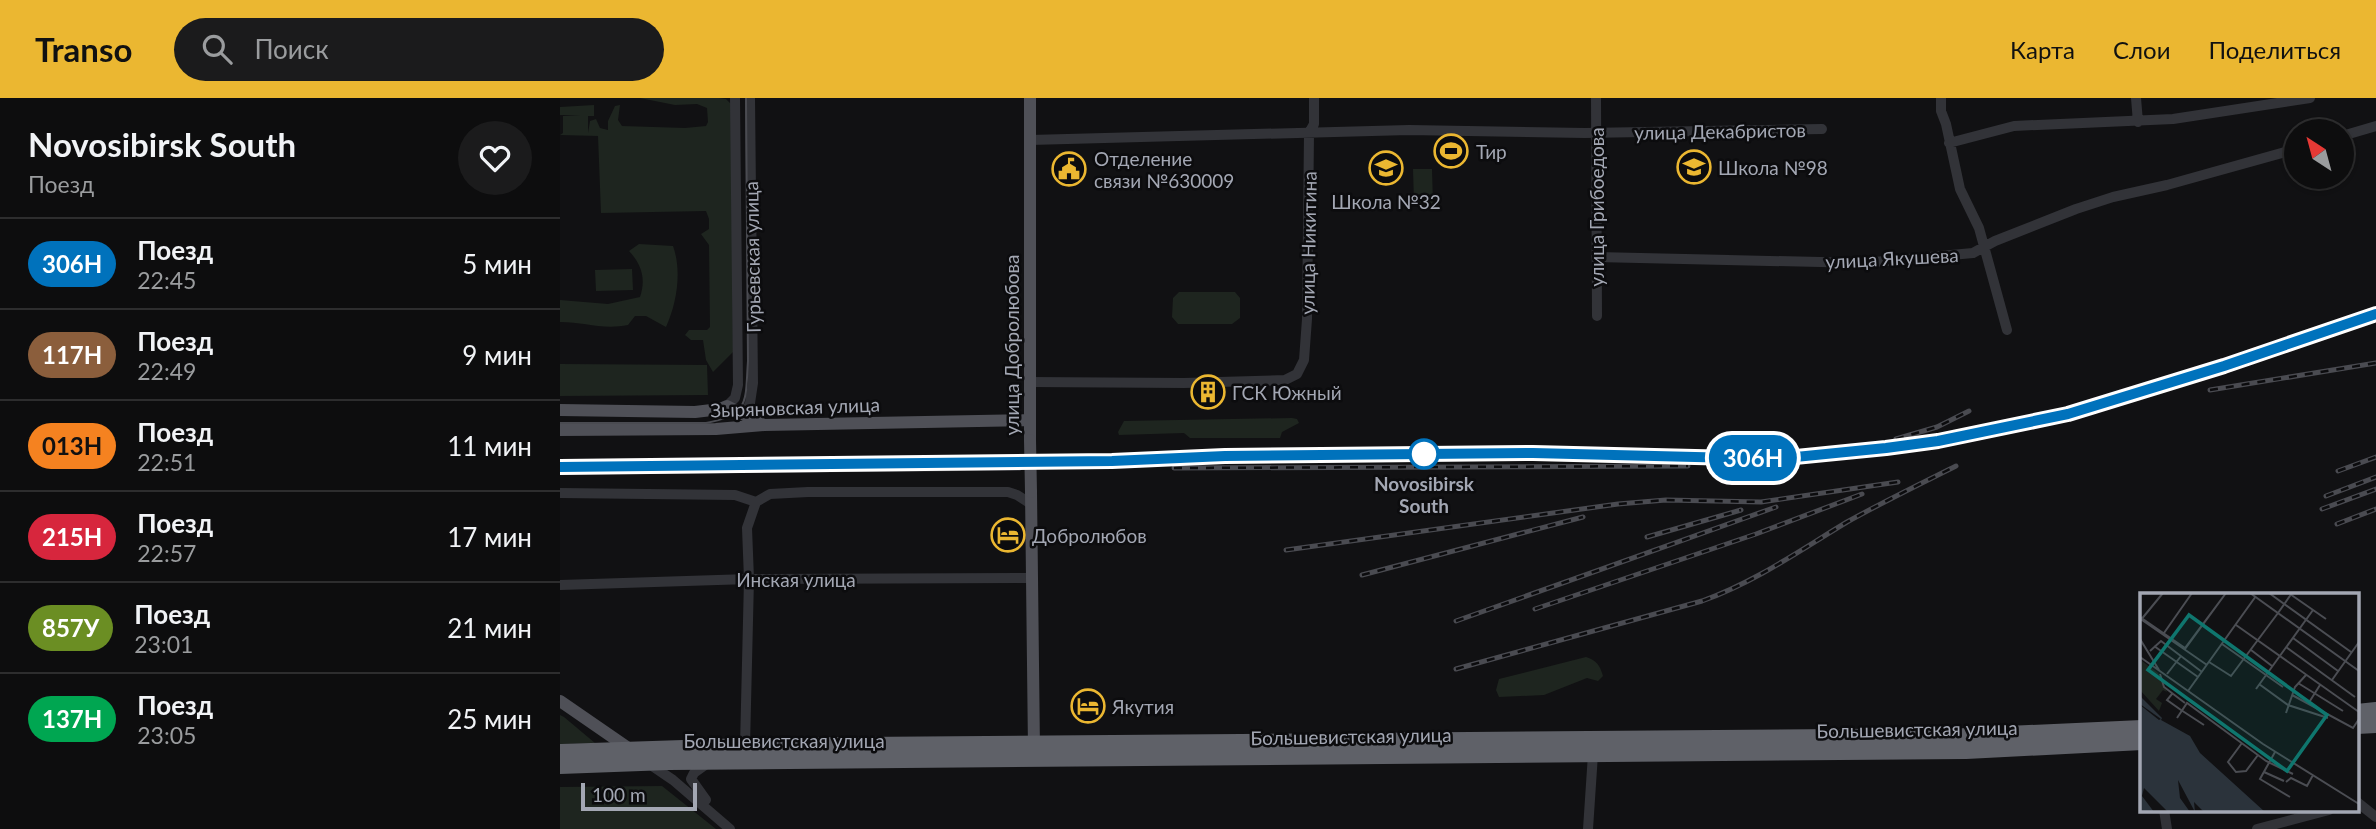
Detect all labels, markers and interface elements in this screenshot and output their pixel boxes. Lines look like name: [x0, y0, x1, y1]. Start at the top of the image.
search box: [174, 18, 664, 81]
text: Transo: [35, 29, 132, 69]
icon: search: [198, 30, 236, 68]
text: Поиск: [254, 33, 329, 65]
text: Карта: [2010, 35, 2075, 64]
text: Слои: [2113, 35, 2170, 64]
text: Поделиться: [2208, 35, 2341, 64]
street label: улица Декабристов: [1634, 118, 1806, 144]
north arrow: [2284, 119, 2354, 189]
map controls: [2284, 119, 2354, 189]
button: heart: [458, 121, 532, 195]
text: Novosibirsk South: [28, 124, 296, 164]
street label: улица Грибоедова: [1585, 127, 1608, 287]
sports icon: Тир: [1432, 132, 1470, 170]
place label: Тир: [1476, 140, 1507, 163]
place label: Отделение связи №630009: [1094, 147, 1234, 192]
school or university icon: Школа №98: [1675, 148, 1713, 186]
school or university icon: Школа №32: [1367, 149, 1405, 187]
public building icon: Отделение связи №630009: [1050, 150, 1088, 188]
place label: Школа №98: [1718, 156, 1828, 179]
text: Поезд: [28, 170, 94, 198]
street label: улица Никитина: [1295, 171, 1321, 315]
street label: Гурьевская улица: [739, 181, 765, 333]
place label: Школа №32: [1331, 190, 1441, 213]
text: Поезд: [137, 234, 213, 266]
street label: улица Якушева: [1825, 243, 1959, 273]
text: 5 мин: [462, 248, 532, 280]
text: 306Н: [42, 249, 102, 278]
street label: улица Добролюбова: [1000, 255, 1023, 435]
text: 22:45: [137, 266, 196, 294]
text: Поезд: [137, 325, 213, 357]
text: 9 мин: [462, 339, 532, 371]
text: 117Н: [42, 340, 102, 369]
text: 22:49: [137, 357, 196, 385]
building icon: ГСК Южный: [1189, 373, 1227, 411]
place label: ГСК Южный: [1232, 381, 1342, 404]
street label: Зыряновская улица: [710, 393, 880, 421]
text: Поезд: [137, 416, 213, 448]
text: 11 мин: [447, 430, 532, 462]
text: 013Н: [42, 431, 102, 460]
line badge: 306Н: [1704, 435, 1802, 481]
marker: Novosibirsk South: [1409, 439, 1439, 469]
text: 306Н: [1723, 443, 1783, 472]
text: 22:51: [137, 448, 196, 476]
place label: Novosibirsk South: [1374, 472, 1475, 517]
text: Поезд: [137, 507, 213, 539]
hotel icon: Добролюбов: [989, 516, 1027, 554]
text: 17 мин: [447, 521, 532, 553]
text: 215Н: [42, 522, 102, 551]
place label: Добролюбов: [1032, 524, 1147, 547]
text: 22:57: [137, 539, 196, 567]
street label: Инская улица: [736, 568, 856, 591]
inset map: [2140, 593, 2358, 812]
text: Поезд: [134, 598, 210, 630]
text: 21 мин: [447, 612, 532, 644]
text: 857У: [42, 613, 99, 642]
text: 23:01: [134, 630, 193, 658]
hotel icon: Якутия: [1069, 687, 1107, 725]
text: Поезд: [137, 689, 213, 721]
place label: Якутия: [1111, 695, 1174, 718]
text: 25 мин: [447, 703, 532, 735]
text: 137Н: [42, 704, 102, 733]
street label: Большевистская улица: [1816, 716, 2018, 742]
text: 23:05: [137, 721, 196, 749]
street label: Большевистская улица: [1250, 723, 1452, 749]
street label: Большевистская улица: [683, 729, 885, 752]
scale bar: [581, 780, 696, 812]
text: 100 m: [592, 783, 646, 806]

